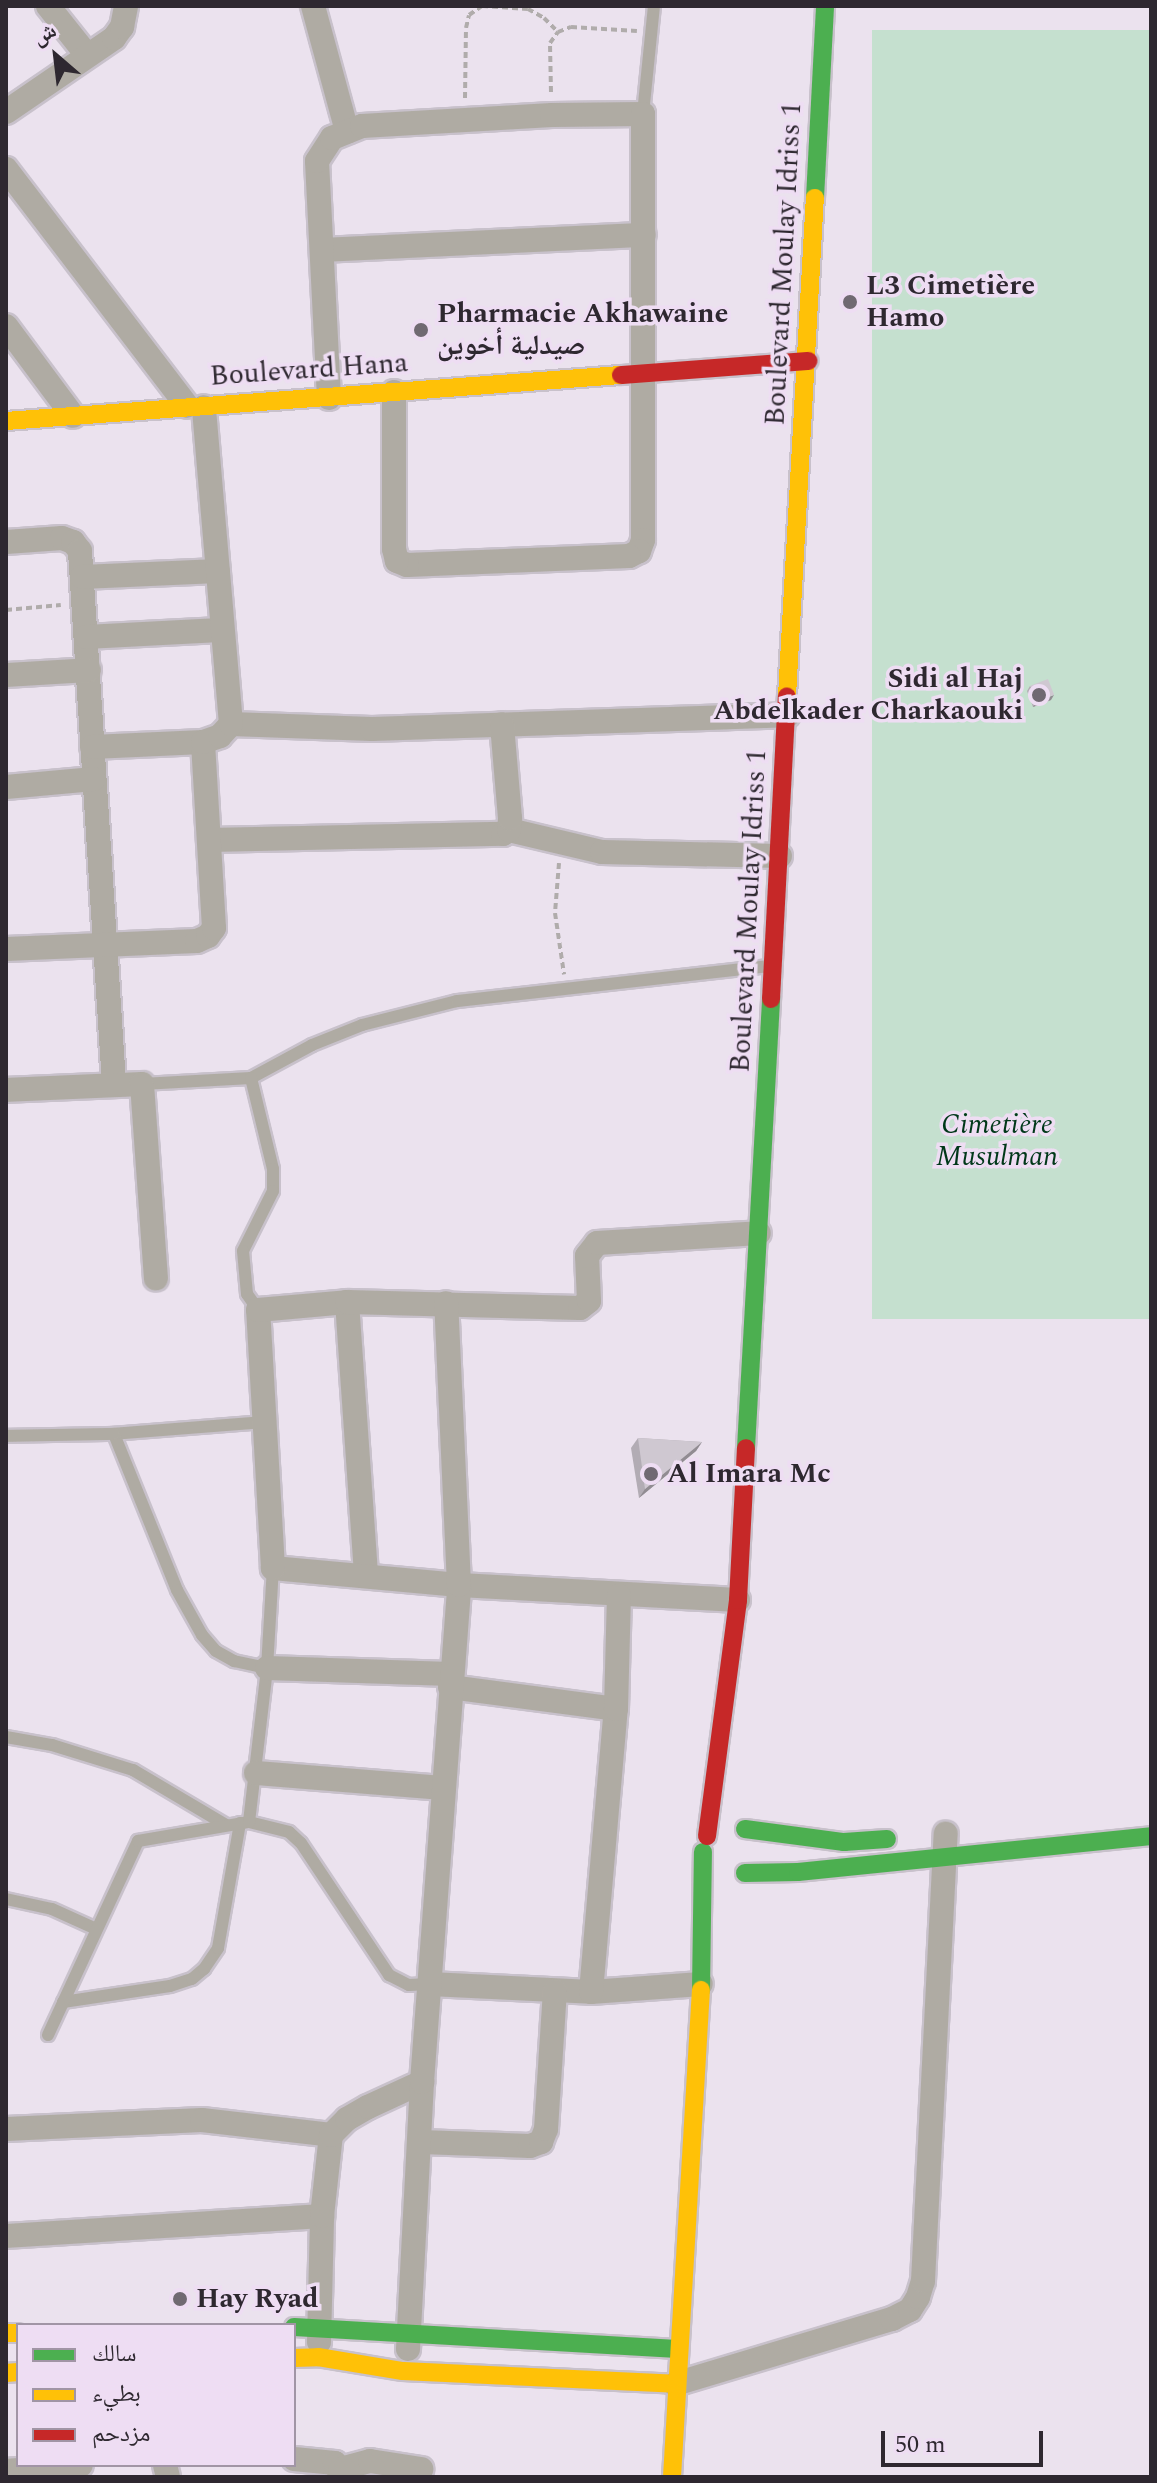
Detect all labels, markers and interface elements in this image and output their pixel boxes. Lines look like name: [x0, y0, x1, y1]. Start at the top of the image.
text: ش: [26, 14, 63, 54]
north arrow: [16, 16, 96, 96]
street label: Boulevard Moulay Idriss 1: [759, 102, 809, 426]
place label: L3 Cimetière Hamo: [866, 269, 1035, 335]
marker: L3 Cimetière Hamo: [841, 293, 859, 311]
place label: Pharmacie Akhawaine صيدلية أخوين: [437, 297, 728, 363]
marker: Pharmacie Akhawaine صيدلية أخوين: [412, 321, 430, 339]
street label: Boulevard Hana: [209, 346, 409, 394]
place label: Sidi al Haj Abdelkader Charkaouki: [713, 662, 1023, 728]
marker: Sidi al Haj Abdelkader Charkaouki: [1030, 686, 1048, 704]
street label: Boulevard Moulay Idriss 1: [724, 749, 774, 1073]
park label: Cimetière Musulman: [936, 1108, 1058, 1174]
place label: Al Imara Mc: [667, 1457, 831, 1491]
marker: Al Imara Mc: [642, 1465, 660, 1483]
place label: Hay Ryad: [196, 2282, 319, 2316]
marker: Hay Ryad: [171, 2290, 189, 2308]
legend: [16, 2323, 296, 2467]
text: سالك: [92, 2336, 137, 2372]
text: بطيء: [92, 2376, 141, 2412]
scale bar: [885, 2415, 1047, 2465]
text: مزدحم: [92, 2416, 151, 2452]
text: 50 m: [895, 2427, 946, 2463]

